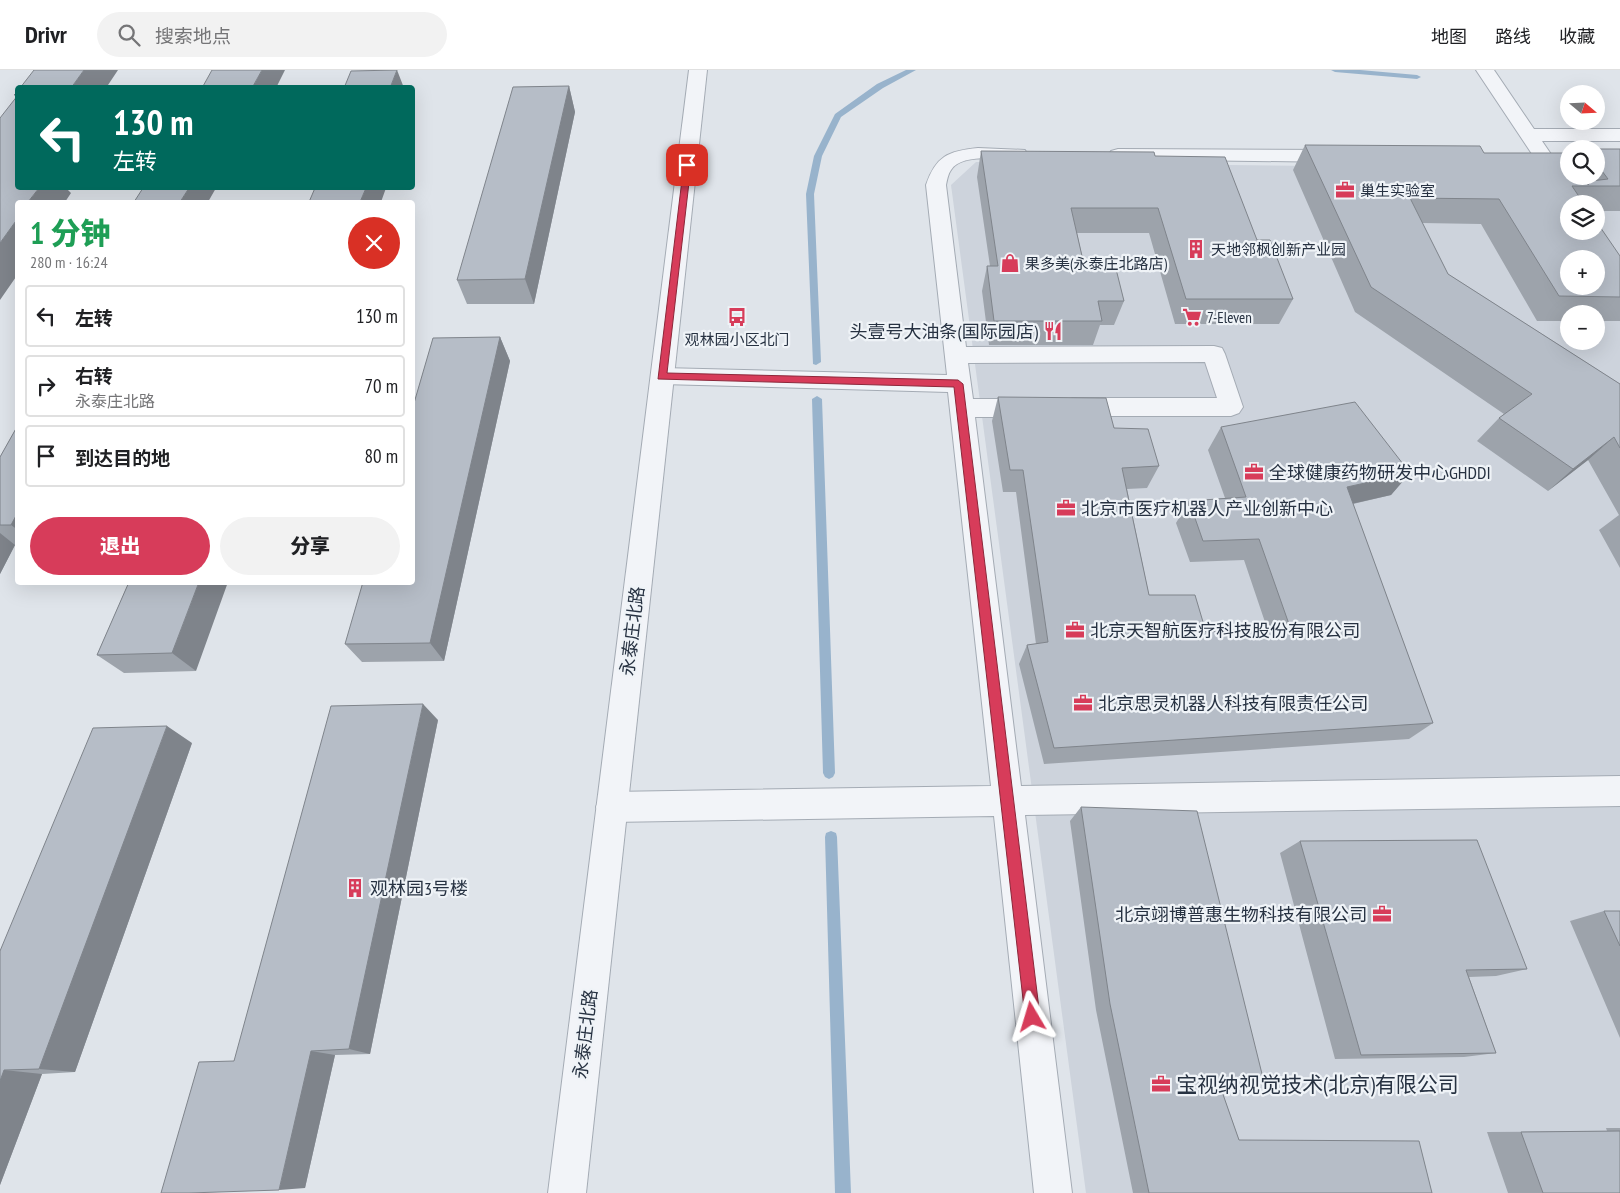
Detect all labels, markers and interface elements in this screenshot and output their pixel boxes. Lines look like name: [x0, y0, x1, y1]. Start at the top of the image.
search box: [97, 12, 447, 57]
text: Drivr: [25, 19, 67, 50]
icon: search: [115, 21, 143, 49]
text: 搜索地点: [155, 24, 231, 48]
text: 地图: [1431, 25, 1467, 48]
text: 路线: [1495, 25, 1531, 48]
text: 收藏: [1559, 25, 1595, 48]
north arrow: [1560, 85, 1605, 130]
map controls: [1560, 85, 1605, 350]
text: 130 m: [113, 99, 194, 145]
icon: left: [30, 105, 95, 170]
button: search: [1560, 140, 1605, 185]
pin: [666, 144, 708, 186]
text: 左转: [113, 147, 157, 175]
icon: arrive: [673, 151, 701, 179]
office icon: 巢生实验室: [1334, 179, 1356, 201]
place label: 巢生实验室: [1360, 181, 1435, 200]
button: layers: [1560, 195, 1605, 240]
text: 1 分钟: [30, 213, 111, 252]
button: close: [348, 217, 400, 269]
building icon: 天地邻枫创新产业园: [1185, 238, 1207, 260]
place label: 天地邻枫创新产业园: [1211, 240, 1346, 259]
button: +: [1560, 250, 1605, 295]
text: 280 m · 16:24: [30, 252, 108, 272]
shop icon: 果多美(永泰庄北路店): [999, 252, 1021, 274]
place label: 果多美(永泰庄北路店): [1025, 254, 1167, 273]
icon: left: [32, 302, 60, 330]
text: 130 m: [356, 304, 398, 328]
button: −: [1560, 305, 1605, 350]
text: 左转: [75, 306, 113, 330]
bus stop icon: 观林园小区北门: [726, 306, 748, 328]
supermarket icon: 7-Eleven: [1181, 306, 1203, 328]
place label: 7-Eleven: [1207, 308, 1252, 327]
place label: 头壹号大油条(国际园店): [850, 320, 1039, 343]
restaurant icon: 头壹号大油条(国际园店): [1042, 320, 1064, 342]
place label: 观林园小区北门: [684, 330, 790, 349]
text: 右转: [75, 364, 113, 388]
icon: right: [32, 372, 60, 400]
text: 70 m: [365, 374, 398, 398]
text: 永泰庄北路: [75, 391, 155, 411]
icon: arrive: [32, 442, 60, 470]
text: 80 m: [365, 444, 398, 468]
text: 到达目的地: [75, 446, 170, 470]
office icon: 全球健康药物研发中心GHDDI: [1243, 461, 1265, 483]
place label: 全球健康药物研发中心GHDDI: [1269, 461, 1491, 484]
office icon: 北京市医疗机器人产业创新中心: [1055, 497, 1077, 519]
place label: 北京市医疗机器人产业创新中心: [1081, 497, 1333, 520]
button: 退出: [30, 517, 210, 575]
button: 分享: [220, 517, 400, 575]
street label: 永泰庄北路: [615, 585, 649, 677]
office icon: 北京天智航医疗科技股份有限公司: [1064, 619, 1086, 641]
place label: 北京天智航医疗科技股份有限公司: [1090, 619, 1360, 642]
office icon: 北京思灵机器人科技有限责任公司: [1072, 692, 1094, 714]
place label: 北京思灵机器人科技有限责任公司: [1098, 692, 1368, 715]
building icon: 观林园3号楼: [344, 877, 366, 899]
place label: 观林园3号楼: [370, 877, 468, 900]
place label: 北京翊博普惠生物科技有限公司: [1115, 903, 1367, 926]
office icon: 北京翊博普惠生物科技有限公司: [1371, 903, 1393, 925]
street label: 永泰庄北路: [568, 988, 602, 1080]
position arrow: [1005, 990, 1057, 1042]
place label: 宝视纳视觉技术(北京)有限公司: [1176, 1071, 1459, 1098]
office icon: 宝视纳视觉技术(北京)有限公司: [1150, 1073, 1172, 1095]

